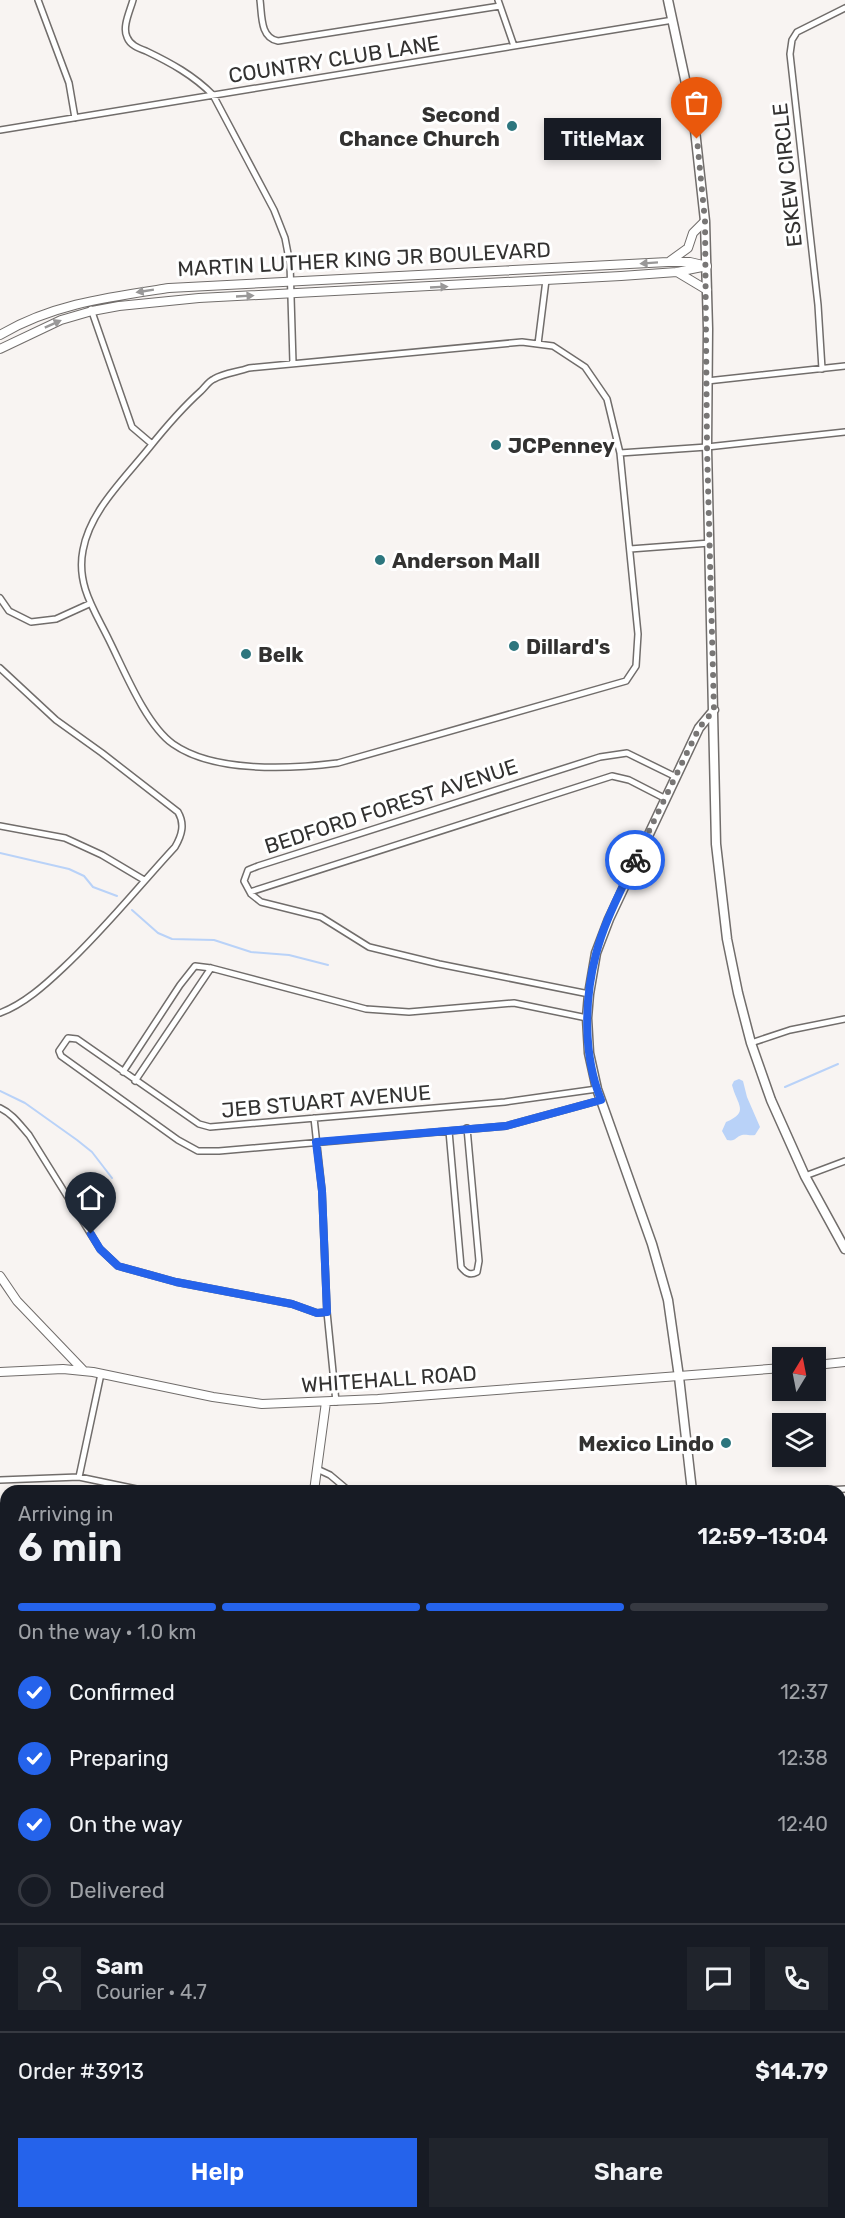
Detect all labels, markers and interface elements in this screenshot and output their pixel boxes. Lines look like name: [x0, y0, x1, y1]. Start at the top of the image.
street label: COUNTRY CLUB LANE: [227, 30, 441, 88]
pin: [671, 77, 722, 139]
icon: bag: [680, 86, 713, 119]
place label: Second Chance Church: [339, 102, 500, 151]
street label: ESKEW CIRCLE: [767, 102, 807, 248]
callout: TitleMax: [544, 118, 661, 160]
marker: Second Chance Church: [505, 119, 519, 133]
text: TitleMax: [561, 127, 644, 151]
street label: MARTIN LUTHER KING JR BOULEVARD: [177, 237, 551, 281]
one-way arrow: [639, 259, 658, 268]
one-way arrow: [430, 282, 449, 291]
one-way arrow: [136, 287, 155, 296]
one-way arrow: [235, 292, 254, 301]
one-way arrow: [44, 319, 62, 329]
place label: JCPenney: [508, 433, 615, 458]
marker: JCPenney: [489, 438, 503, 452]
place label: Anderson Mall: [392, 548, 540, 573]
marker: Anderson Mall: [373, 553, 387, 567]
place label: Dillard's: [526, 634, 610, 659]
marker: Dillard's: [507, 639, 521, 653]
place label: Belk: [258, 642, 304, 667]
marker: Belk: [239, 647, 253, 661]
street label: BEDFORD FOREST AVENUE: [261, 753, 521, 859]
courier: [605, 830, 665, 890]
icon: bike: [619, 844, 652, 877]
street label: JEB STUART AVENUE: [220, 1079, 432, 1123]
pin: [65, 1172, 116, 1234]
icon: home: [74, 1181, 107, 1214]
north arrow: [772, 1347, 826, 1401]
map controls: [772, 1347, 826, 1467]
street label: WHITEHALL ROAD: [300, 1360, 478, 1398]
button: layers: [772, 1413, 826, 1467]
place label: Mexico Lindo: [578, 1431, 714, 1456]
marker: Mexico Lindo: [719, 1436, 733, 1450]
text: Arriving in: [18, 1502, 113, 1526]
text: 12:59–13:04: [698, 1523, 828, 1550]
text: 6 min: [18, 1525, 122, 1571]
text: On the way · 1.0 km: [18, 1620, 196, 1644]
icon: check: [18, 1676, 51, 1709]
text: Confirmed: [69, 1679, 175, 1706]
text: 12:37: [780, 1680, 828, 1704]
icon: check: [18, 1742, 51, 1775]
text: Preparing: [69, 1745, 169, 1772]
text: 12:38: [778, 1746, 828, 1770]
icon: check: [18, 1808, 51, 1841]
text: On the way: [69, 1811, 183, 1838]
text: 12:40: [777, 1812, 828, 1836]
text: Delivered: [69, 1877, 165, 1904]
button: person: [18, 1947, 81, 2010]
button: chat: [687, 1947, 750, 2010]
button: phone: [765, 1947, 828, 2010]
text: Sam: [96, 1953, 144, 1980]
text: Courier · 4.7: [96, 1980, 207, 2004]
text: Order #3913: [18, 2058, 144, 2085]
text: $14.79: [755, 2058, 828, 2085]
button: Help: [18, 2138, 417, 2207]
button: Share: [429, 2138, 828, 2207]

